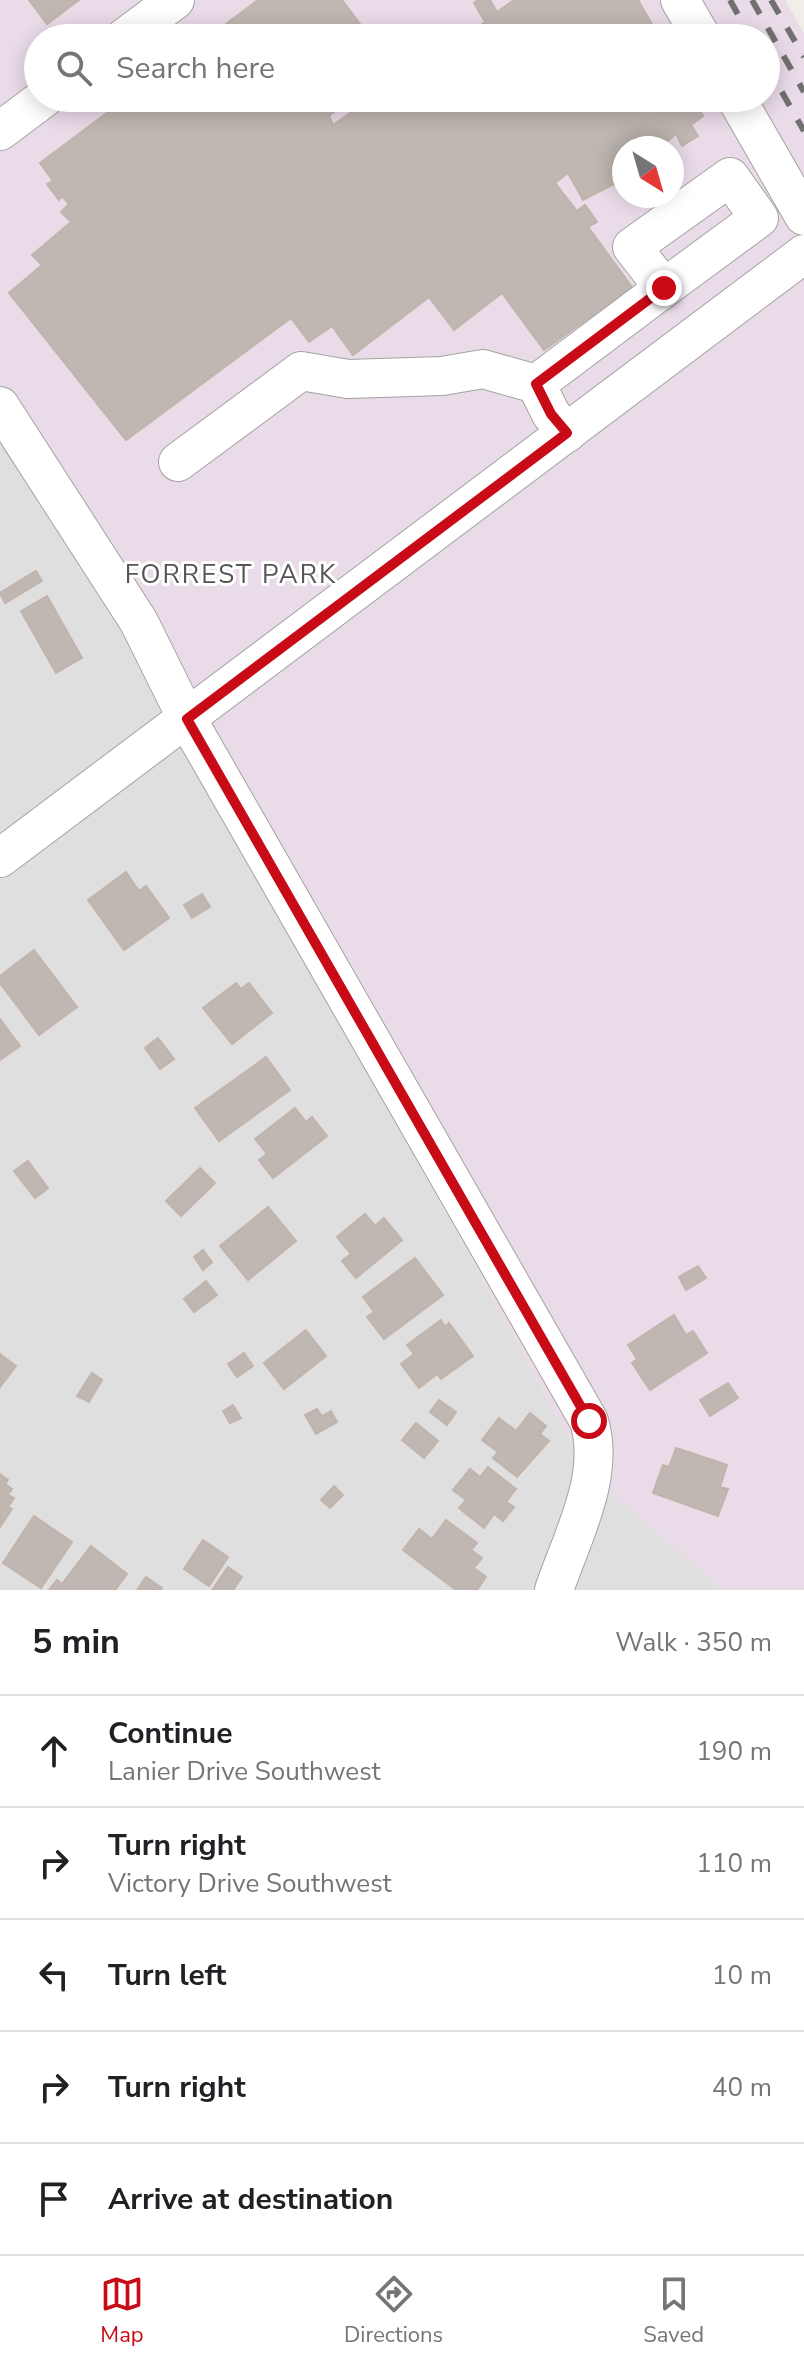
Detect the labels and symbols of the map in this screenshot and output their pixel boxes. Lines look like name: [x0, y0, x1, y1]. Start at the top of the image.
north arrow: [612, 136, 684, 208]
route end: [646, 270, 682, 306]
district label: FORREST PARK: [125, 557, 337, 592]
route start: [571, 1403, 607, 1439]

